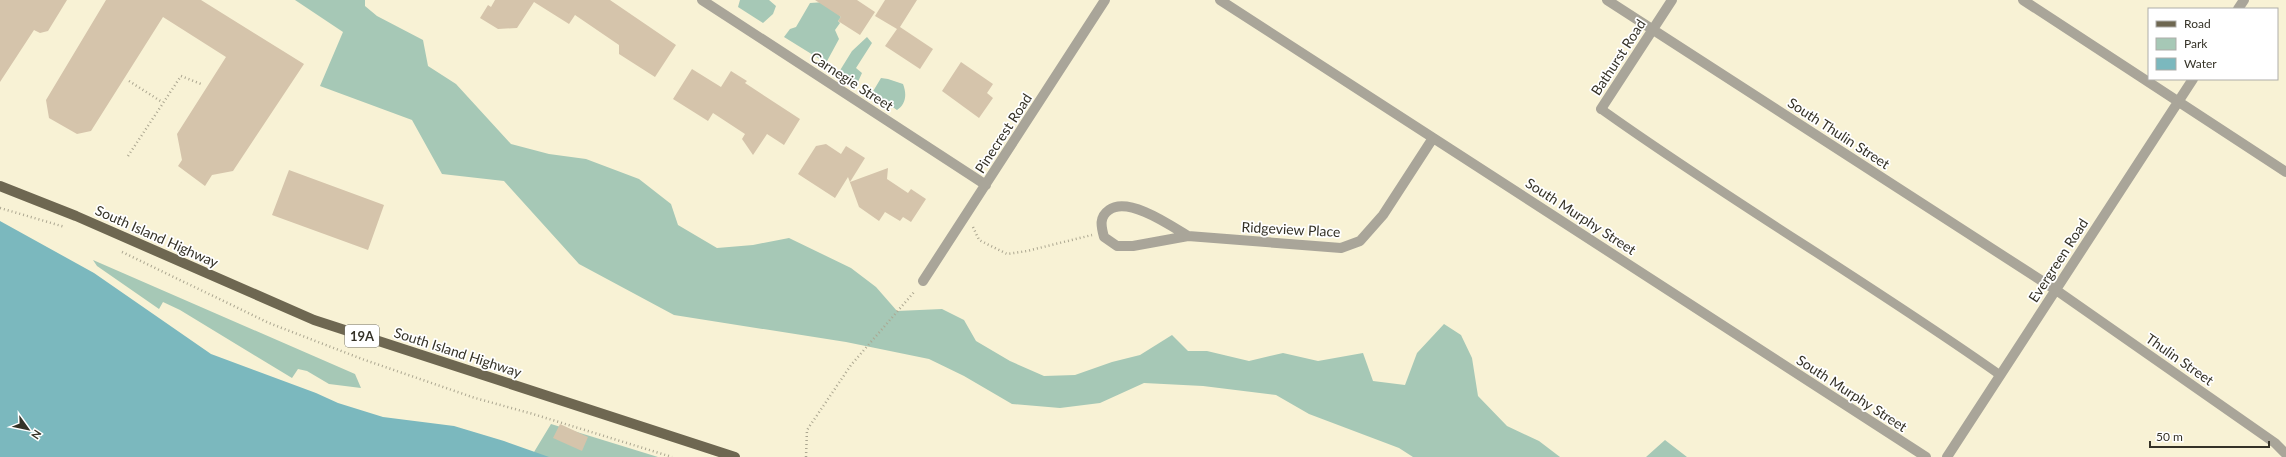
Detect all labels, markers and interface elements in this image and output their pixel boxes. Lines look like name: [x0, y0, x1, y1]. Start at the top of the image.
legend: [2148, 8, 2278, 80]
street label: Bathurst Road: [1587, 16, 1649, 98]
text: Road: [2184, 16, 2211, 31]
text: Park: [2184, 36, 2208, 51]
street label: Carnegie Street: [807, 48, 897, 114]
text: Water: [2184, 56, 2217, 71]
street label: Pinecrest Road: [971, 90, 1035, 176]
street label: South Thulin Street: [1785, 94, 1893, 172]
street label: South Murphy Street: [1523, 174, 1639, 258]
street label: South Island Highway: [93, 201, 222, 271]
street label: Evergreen Road: [2025, 215, 2091, 305]
street label: Ridgeview Place: [1241, 218, 1341, 240]
street label: South Island Highway: [392, 323, 525, 381]
road number: 19A: [345, 325, 379, 347]
street label: Thulin Street: [2143, 329, 2217, 389]
street label: South Murphy Street: [1794, 351, 1910, 435]
north arrow: [8, 409, 48, 449]
scale bar: [2150, 423, 2269, 449]
text: N: [29, 428, 45, 442]
text: 50 m: [2156, 429, 2183, 444]

